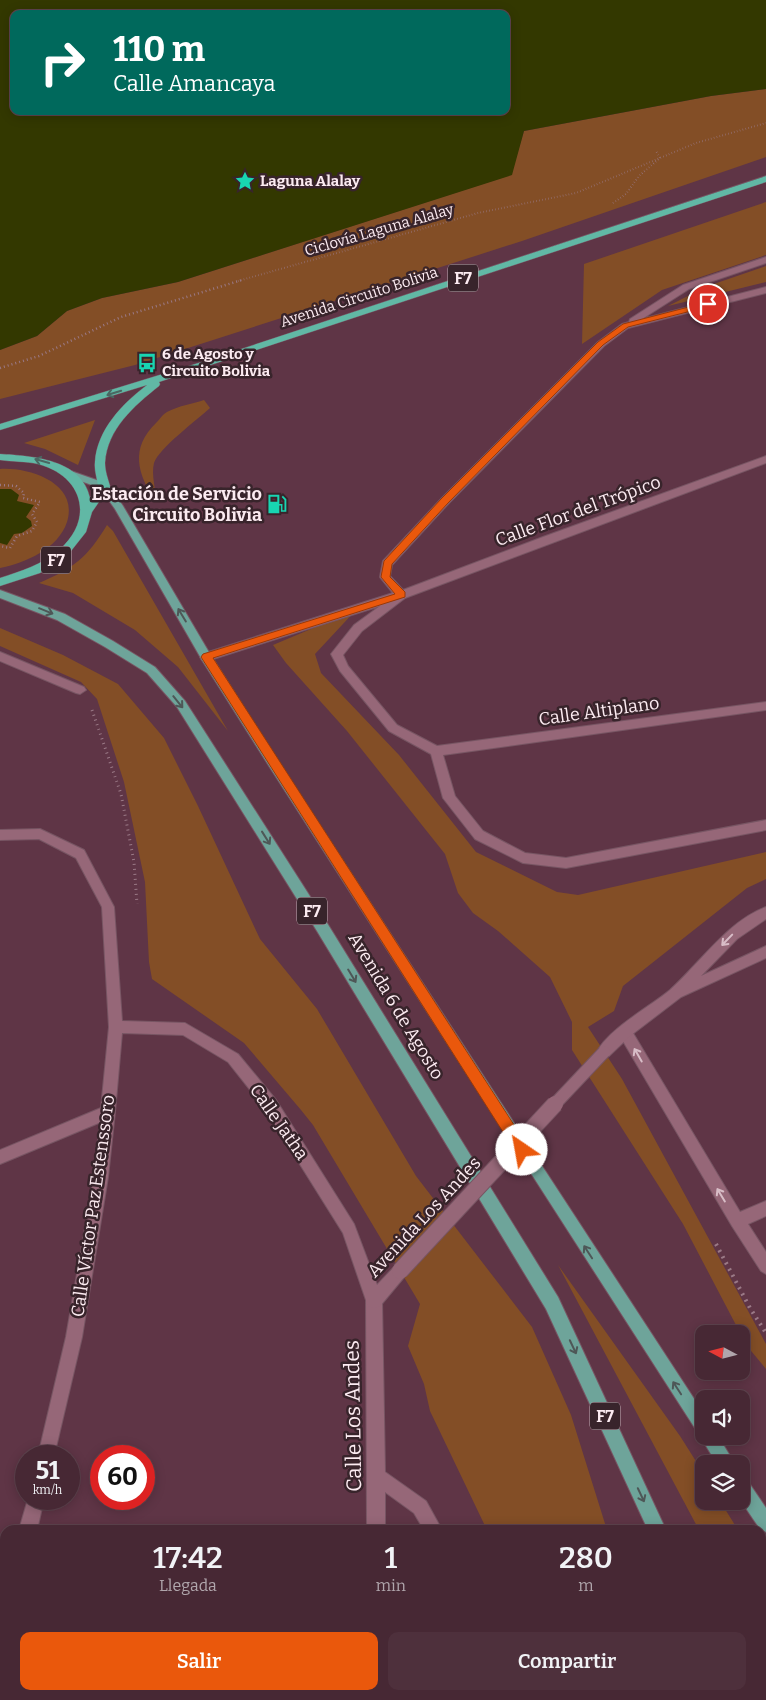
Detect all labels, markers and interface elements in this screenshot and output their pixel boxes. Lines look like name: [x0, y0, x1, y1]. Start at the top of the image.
text: 110 m: [113, 28, 205, 70]
icon: right: [30, 30, 95, 95]
text: Calle Amancaya: [113, 70, 275, 97]
place icon: Laguna Alalay: [234, 170, 256, 192]
place label: Laguna Alalay: [260, 172, 361, 190]
street label: Ciclovía Laguna Alalay: [302, 200, 456, 260]
street label: Avenida Circuito Bolivia: [278, 263, 440, 331]
road number: F7: [448, 264, 478, 292]
pin: [687, 283, 729, 325]
icon: arrive: [694, 290, 722, 318]
place label: 6 de Agosto y Circuito Bolivia: [162, 345, 271, 380]
bus stop icon: 6 de Agosto y Circuito Bolivia: [136, 352, 158, 374]
one-way arrow: [107, 389, 123, 398]
one-way arrow: [34, 456, 50, 466]
street label: Calle Flor del Trópico: [492, 471, 664, 551]
place label: Estación de Servicio Circuito Bolivia: [91, 483, 262, 526]
fuel station icon: Estación de Servicio Circuito Bolivia: [266, 493, 288, 515]
road number: F7: [41, 546, 71, 574]
one-way arrow: [38, 607, 53, 616]
one-way arrow: [176, 608, 186, 622]
street label: Calle Altiplano: [537, 692, 661, 730]
one-way arrow: [173, 695, 184, 708]
one-way arrow: [261, 831, 271, 845]
road number: F7: [297, 898, 327, 924]
street label: Avenida 6 de Agosto: [343, 929, 449, 1083]
one-way arrow: [721, 934, 733, 946]
one-way arrow: [347, 969, 358, 983]
one-way arrow: [633, 1048, 643, 1063]
street label: Calle Jatha: [245, 1080, 313, 1164]
street label: Calle Víctor Paz Estenssoro: [67, 1094, 119, 1318]
position arrow: [495, 1123, 547, 1175]
street label: Avenida Los Andes: [363, 1152, 485, 1282]
one-way arrow: [716, 1188, 726, 1202]
one-way arrow: [583, 1246, 593, 1260]
north arrow: [695, 1325, 750, 1380]
map controls: [695, 1325, 750, 1510]
one-way arrow: [568, 1339, 578, 1354]
street label: Calle Los Andes: [339, 1340, 367, 1492]
one-way arrow: [672, 1382, 682, 1396]
button: sound: [695, 1390, 750, 1445]
road number: F7: [590, 1402, 620, 1430]
speed limit sign: 60: [90, 1445, 155, 1510]
button: layers: [695, 1455, 750, 1510]
text: 51: [35, 1456, 60, 1486]
text: km/h: [33, 1483, 62, 1497]
one-way arrow: [636, 1487, 646, 1502]
text: 17:42: [153, 1540, 223, 1576]
text: 1: [385, 1540, 397, 1576]
text: 280: [559, 1540, 613, 1576]
text: Llegada: [159, 1576, 217, 1595]
text: min: [376, 1576, 406, 1595]
text: m: [578, 1576, 594, 1595]
button: Salir: [20, 1632, 378, 1690]
button: Compartir: [388, 1632, 746, 1690]

